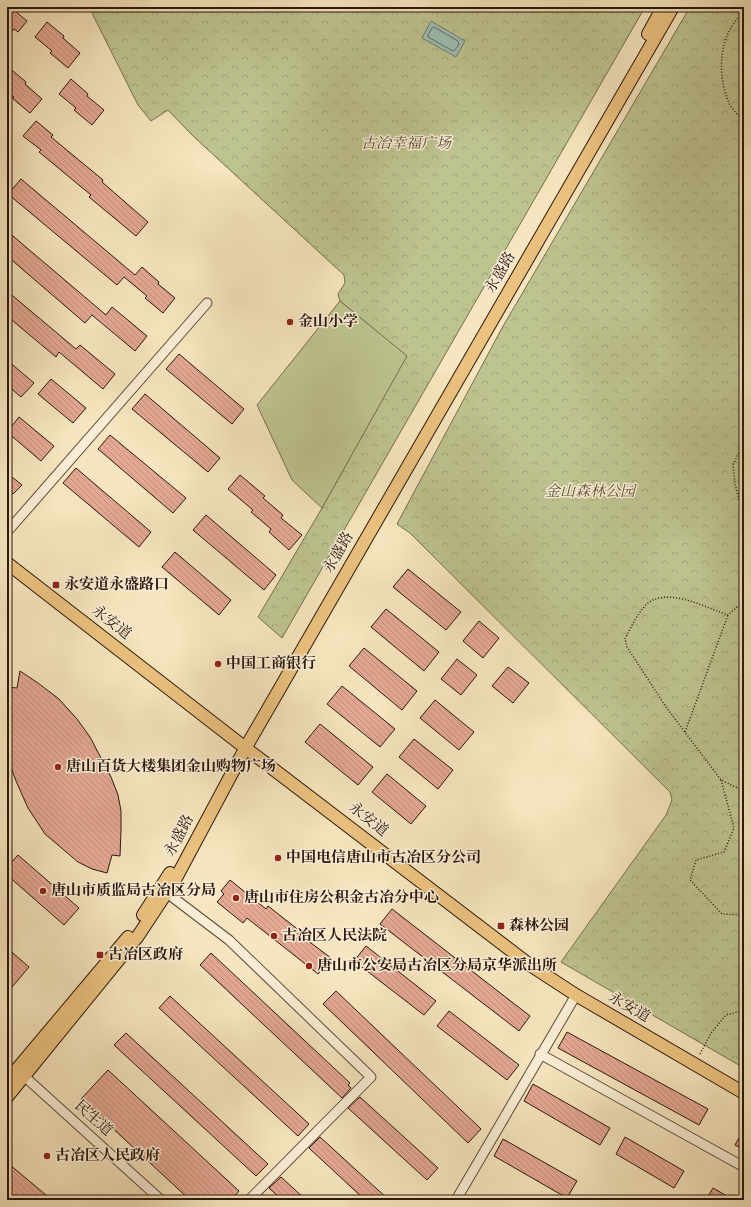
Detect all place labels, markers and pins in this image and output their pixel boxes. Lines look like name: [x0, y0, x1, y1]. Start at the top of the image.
place label: 金山小学: [298, 313, 358, 330]
marker: 金山小学: [285, 317, 295, 327]
place label: 永安道永盛路口: [64, 575, 169, 593]
marker: 永安道永盛路口: [51, 580, 61, 590]
place label: 中国工商银行: [226, 654, 316, 672]
marker: 中国工商银行: [213, 659, 223, 669]
place label: 唐山百货大楼集团金山购物广场: [66, 757, 276, 775]
marker: 唐山百货大楼集团金山购物广场: [53, 762, 63, 772]
place label: 中国电信唐山市古冶区分公司: [286, 848, 481, 866]
marker: 中国电信唐山市古冶区分公司: [273, 853, 283, 863]
place label: 唐山市质监局古冶区分局: [51, 881, 216, 899]
marker: 唐山市质监局古冶区分局: [38, 886, 48, 896]
place label: 唐山市住房公积金古冶分中心: [244, 888, 439, 906]
marker: 唐山市住房公积金古冶分中心: [231, 893, 241, 903]
place label: 森林公园: [509, 917, 569, 934]
marker: 森林公园: [496, 921, 506, 931]
place label: 古冶区人民法院: [282, 927, 387, 944]
marker: 古冶区人民法院: [269, 931, 279, 941]
place label: 古冶区政府: [108, 945, 183, 963]
marker: 古冶区政府: [95, 950, 105, 960]
place label: 唐山市公安局古冶区分局京华派出所: [317, 956, 557, 974]
marker: 唐山市公安局古冶区分局京华派出所: [304, 961, 314, 971]
place label: 古冶区人民政府: [55, 1146, 160, 1164]
marker: 古冶区人民政府: [42, 1151, 52, 1161]

